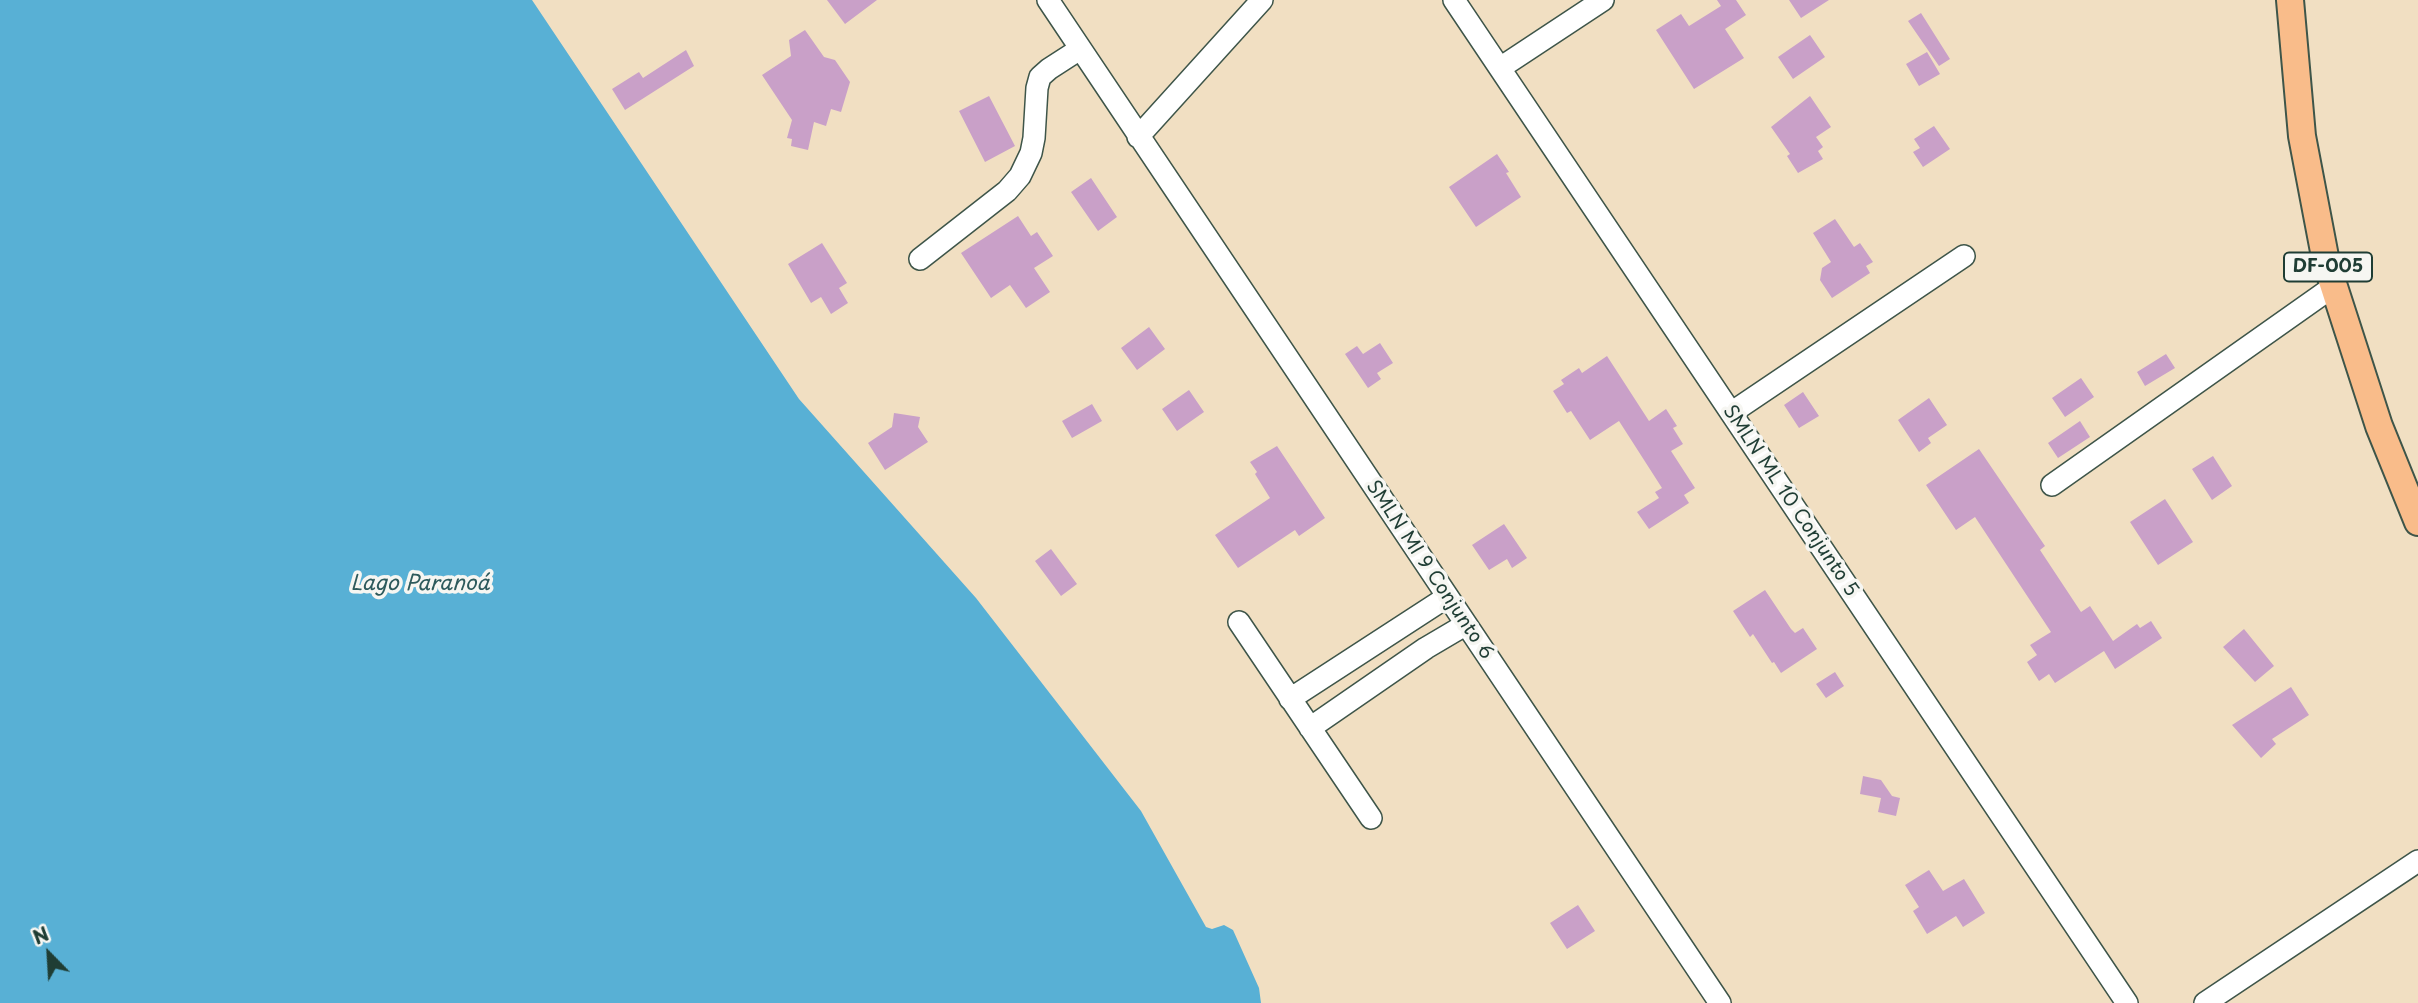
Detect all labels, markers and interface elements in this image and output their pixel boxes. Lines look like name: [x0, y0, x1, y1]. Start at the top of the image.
road number: DF-005: [2284, 253, 2372, 282]
street label: SMLN ML 10 Conjunto 5: [1717, 401, 1863, 601]
street label: SMLN MI 9 Conjunto 6: [1361, 476, 1497, 664]
water label: Lago Paranoá: [350, 571, 490, 597]
north arrow: [14, 919, 84, 989]
text: N: [28, 919, 53, 951]

